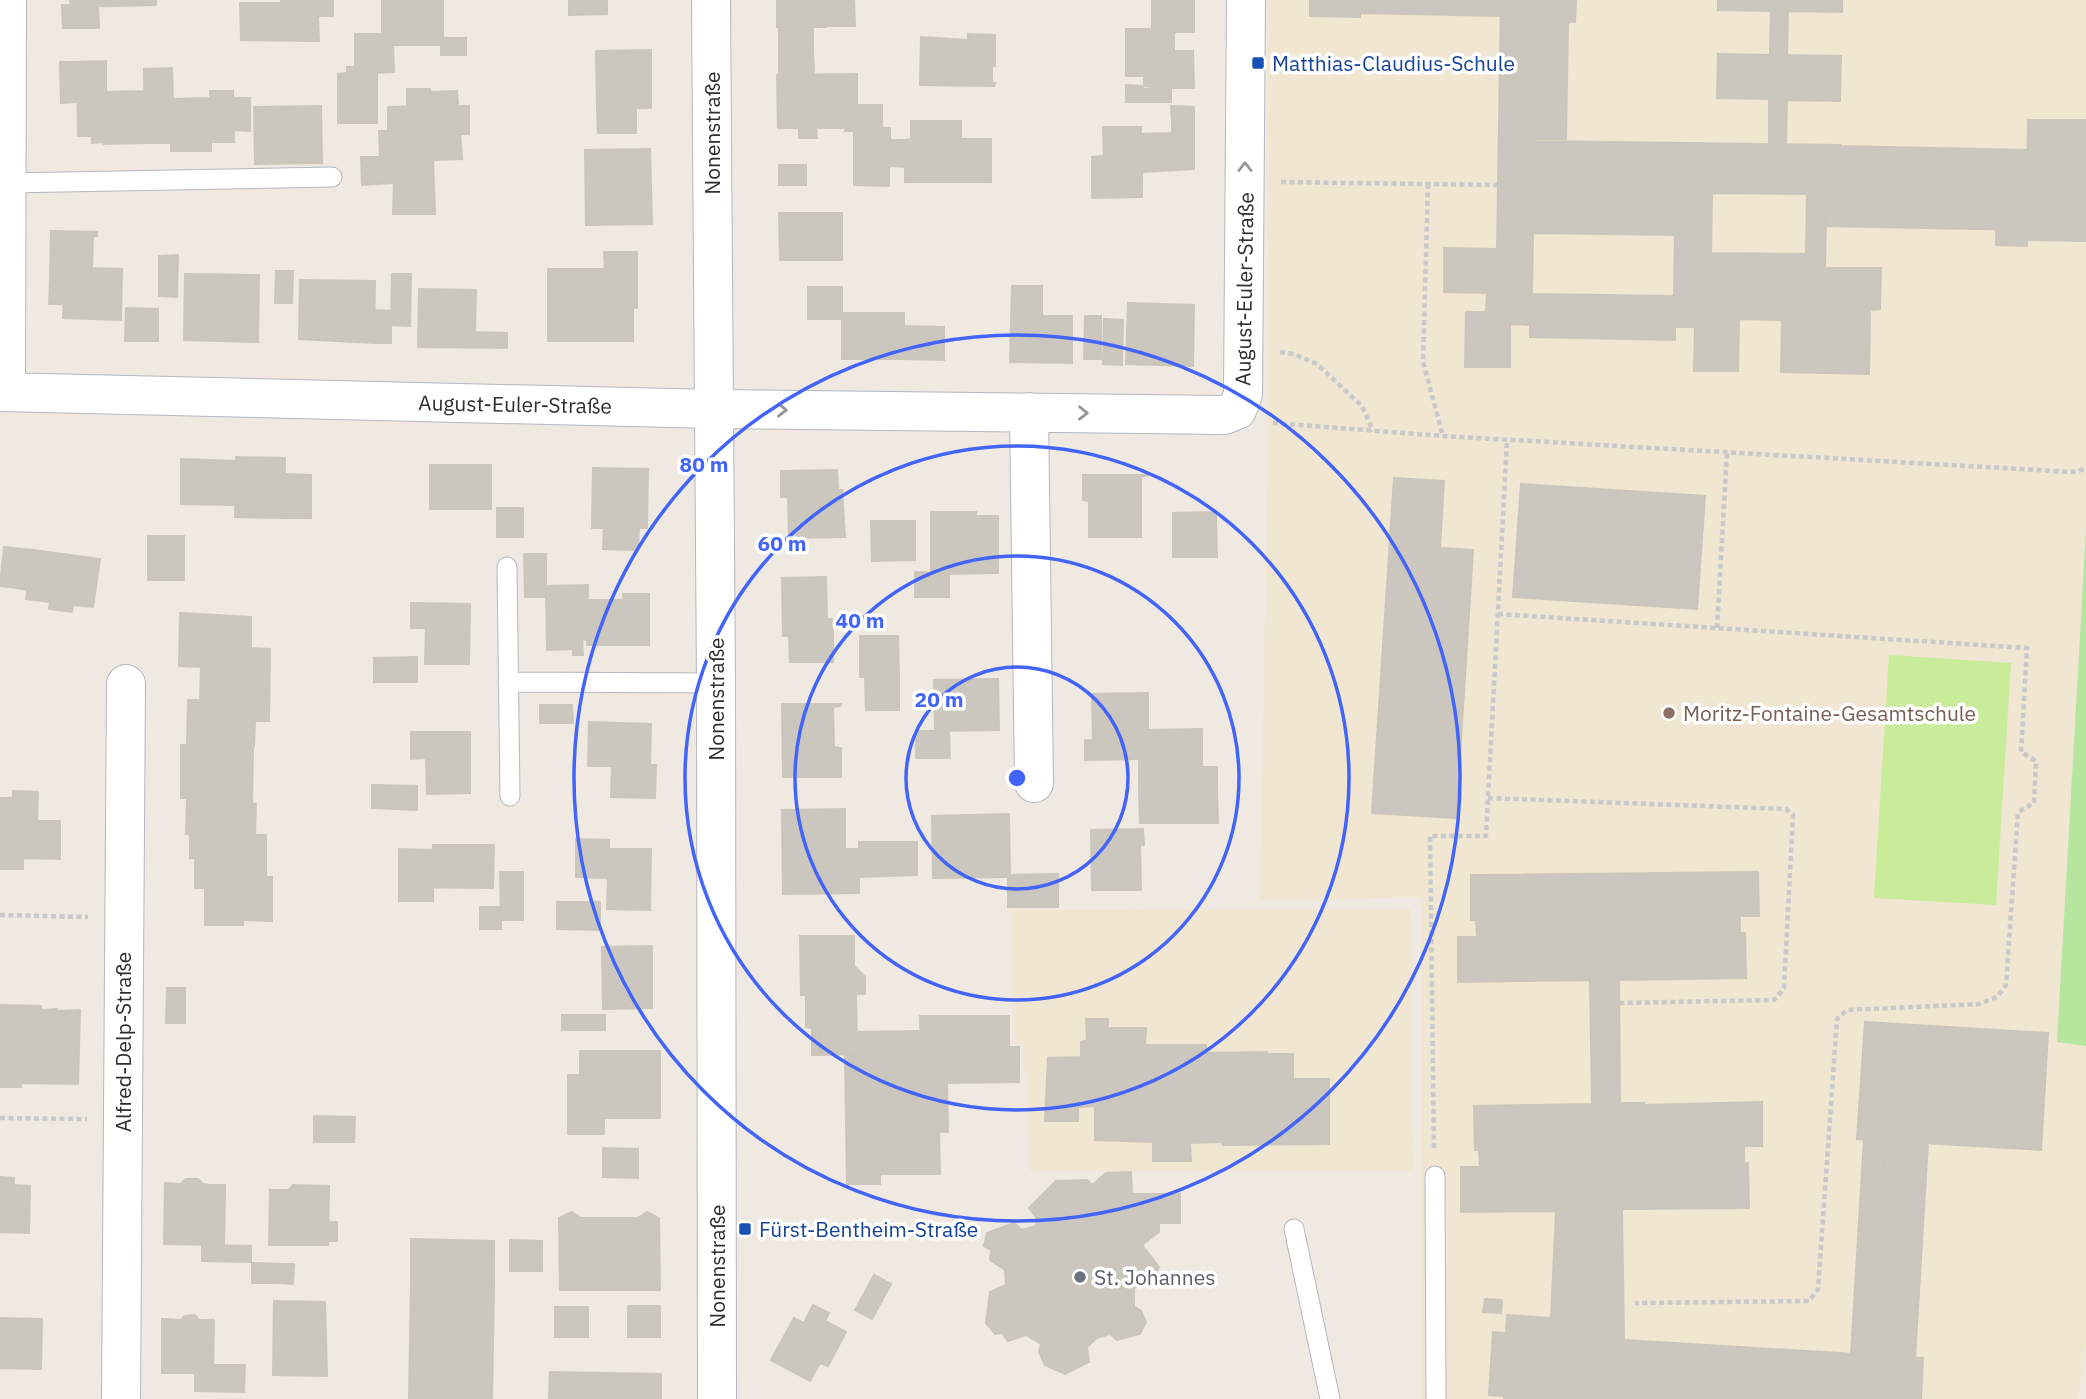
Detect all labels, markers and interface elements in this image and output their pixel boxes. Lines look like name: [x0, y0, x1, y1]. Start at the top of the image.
place label: Matthias-Claudius-Schule: [1272, 49, 1515, 77]
marker: Matthias-Claudius-Schule: [1250, 55, 1266, 71]
street label: Nonenstraße: [698, 71, 726, 195]
one-way arrow: [1237, 161, 1253, 171]
street label: August-Euler-Straße: [1228, 192, 1260, 386]
street label: August-Euler-Straße: [418, 388, 612, 420]
one-way arrow: [777, 402, 788, 418]
one-way arrow: [1078, 405, 1089, 421]
text: 80 m: [680, 450, 728, 478]
text: 60 m: [758, 529, 806, 557]
text: 40 m: [836, 606, 884, 634]
street label: Nonenstraße: [702, 637, 730, 761]
text: 20 m: [915, 685, 963, 713]
place label: Moritz-Fontaine-Gesamtschule: [1683, 699, 1976, 727]
marker: Moritz-Fontaine-Gesamtschule: [1661, 705, 1677, 721]
centre of rings: [1005, 766, 1029, 790]
street label: Alfred-Delp-Straße: [109, 952, 137, 1132]
street label: Nonenstraße: [703, 1204, 731, 1328]
place label: Fürst-Bentheim-Straße: [759, 1215, 978, 1243]
marker: Fürst-Bentheim-Straße: [737, 1221, 753, 1237]
place label: St. Johannes: [1094, 1263, 1215, 1291]
marker: St. Johannes: [1072, 1269, 1088, 1285]

